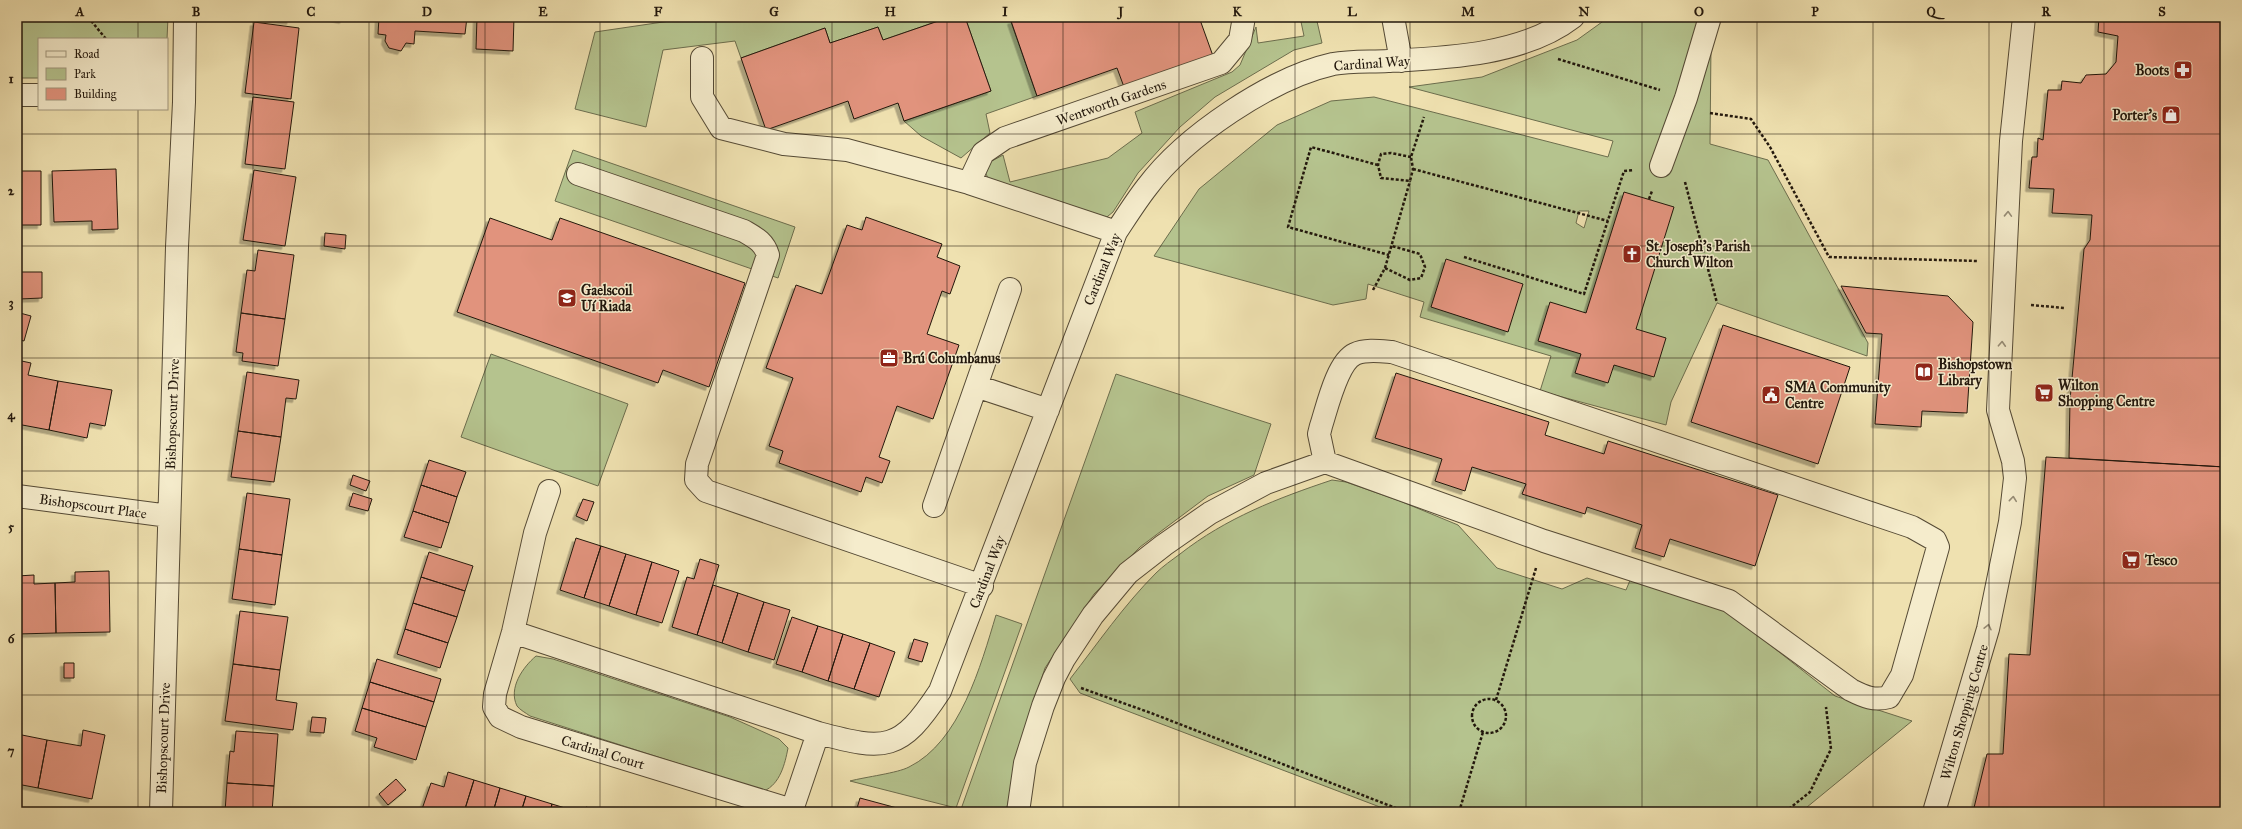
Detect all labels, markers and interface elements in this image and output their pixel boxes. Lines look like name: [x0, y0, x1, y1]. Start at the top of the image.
text: A: [75, 4, 85, 20]
text: B: [192, 4, 201, 20]
text: C: [307, 4, 316, 20]
text: D: [422, 4, 432, 20]
text: E: [538, 4, 548, 20]
text: F: [654, 4, 663, 20]
text: G: [769, 4, 779, 20]
text: H: [884, 4, 896, 20]
text: I: [1002, 4, 1008, 20]
text: J: [1116, 4, 1124, 20]
text: K: [1232, 4, 1242, 20]
text: L: [1347, 4, 1357, 20]
text: M: [1461, 4, 1475, 20]
text: N: [1578, 4, 1590, 20]
text: O: [1694, 4, 1704, 20]
text: P: [1811, 4, 1819, 20]
text: Q: [1926, 4, 1945, 20]
text: R: [2041, 4, 2051, 20]
text: S: [2158, 4, 2166, 20]
legend: [38, 38, 168, 110]
text: Road: [74, 47, 100, 61]
street label: Cardinal Way: [1333, 52, 1411, 75]
pharmacy icon: Boots: [2172, 59, 2194, 81]
place label: Boots: [2135, 62, 2169, 79]
text: Park: [74, 67, 96, 81]
text: 1: [8, 71, 14, 87]
street label: Wentworth Gardens: [1054, 76, 1168, 129]
text: Building: [74, 87, 117, 102]
shop icon: Porter's: [2160, 104, 2182, 126]
place label: Porter's: [2112, 107, 2157, 124]
text: 2: [8, 183, 15, 199]
one-way arrow: [2004, 211, 2013, 217]
street label: Cardinal Way: [1080, 230, 1125, 308]
place label: St. Joseph's Parish Church Wilton: [1646, 238, 1750, 271]
church icon: St. Joseph's Parish Church Wilton: [1621, 243, 1643, 265]
place label: Gaelscoil Uí Riada: [581, 282, 634, 315]
school or university icon: Gaelscoil Uí Riada: [556, 287, 578, 309]
text: 3: [8, 295, 14, 311]
one-way arrow: [1998, 341, 2006, 347]
office icon: Brú Columbanus: [878, 347, 900, 369]
place label: Brú Columbanus: [903, 350, 1000, 367]
place label: Bishopstown Library: [1938, 356, 2012, 390]
street label: Bishopscourt Drive: [162, 358, 183, 470]
library icon: Bishopstown Library: [1913, 361, 1935, 383]
place label: Wilton Shopping Centre: [2058, 377, 2155, 411]
place label: SMA Community Centre: [1785, 379, 1892, 412]
supermarket icon: Wilton Shopping Centre: [2033, 382, 2055, 404]
public building icon: SMA Community Centre: [1760, 384, 1782, 406]
text: 4: [7, 407, 15, 423]
street label: Bishopscourt Place: [38, 491, 148, 522]
one-way arrow: [2008, 496, 2017, 502]
text: 5: [8, 519, 15, 535]
street label: Cardinal Way: [966, 533, 1009, 611]
supermarket icon: Tesco: [2120, 549, 2142, 571]
place label: Tesco: [2144, 552, 2177, 569]
one-way arrow: [1984, 624, 1992, 630]
text: 6: [8, 631, 16, 647]
street label: Wilton Shopping Centre: [1937, 642, 1992, 782]
street label: Bishopscourt Drive: [153, 682, 174, 794]
street label: Cardinal Court: [559, 732, 647, 773]
text: 7: [8, 743, 15, 759]

